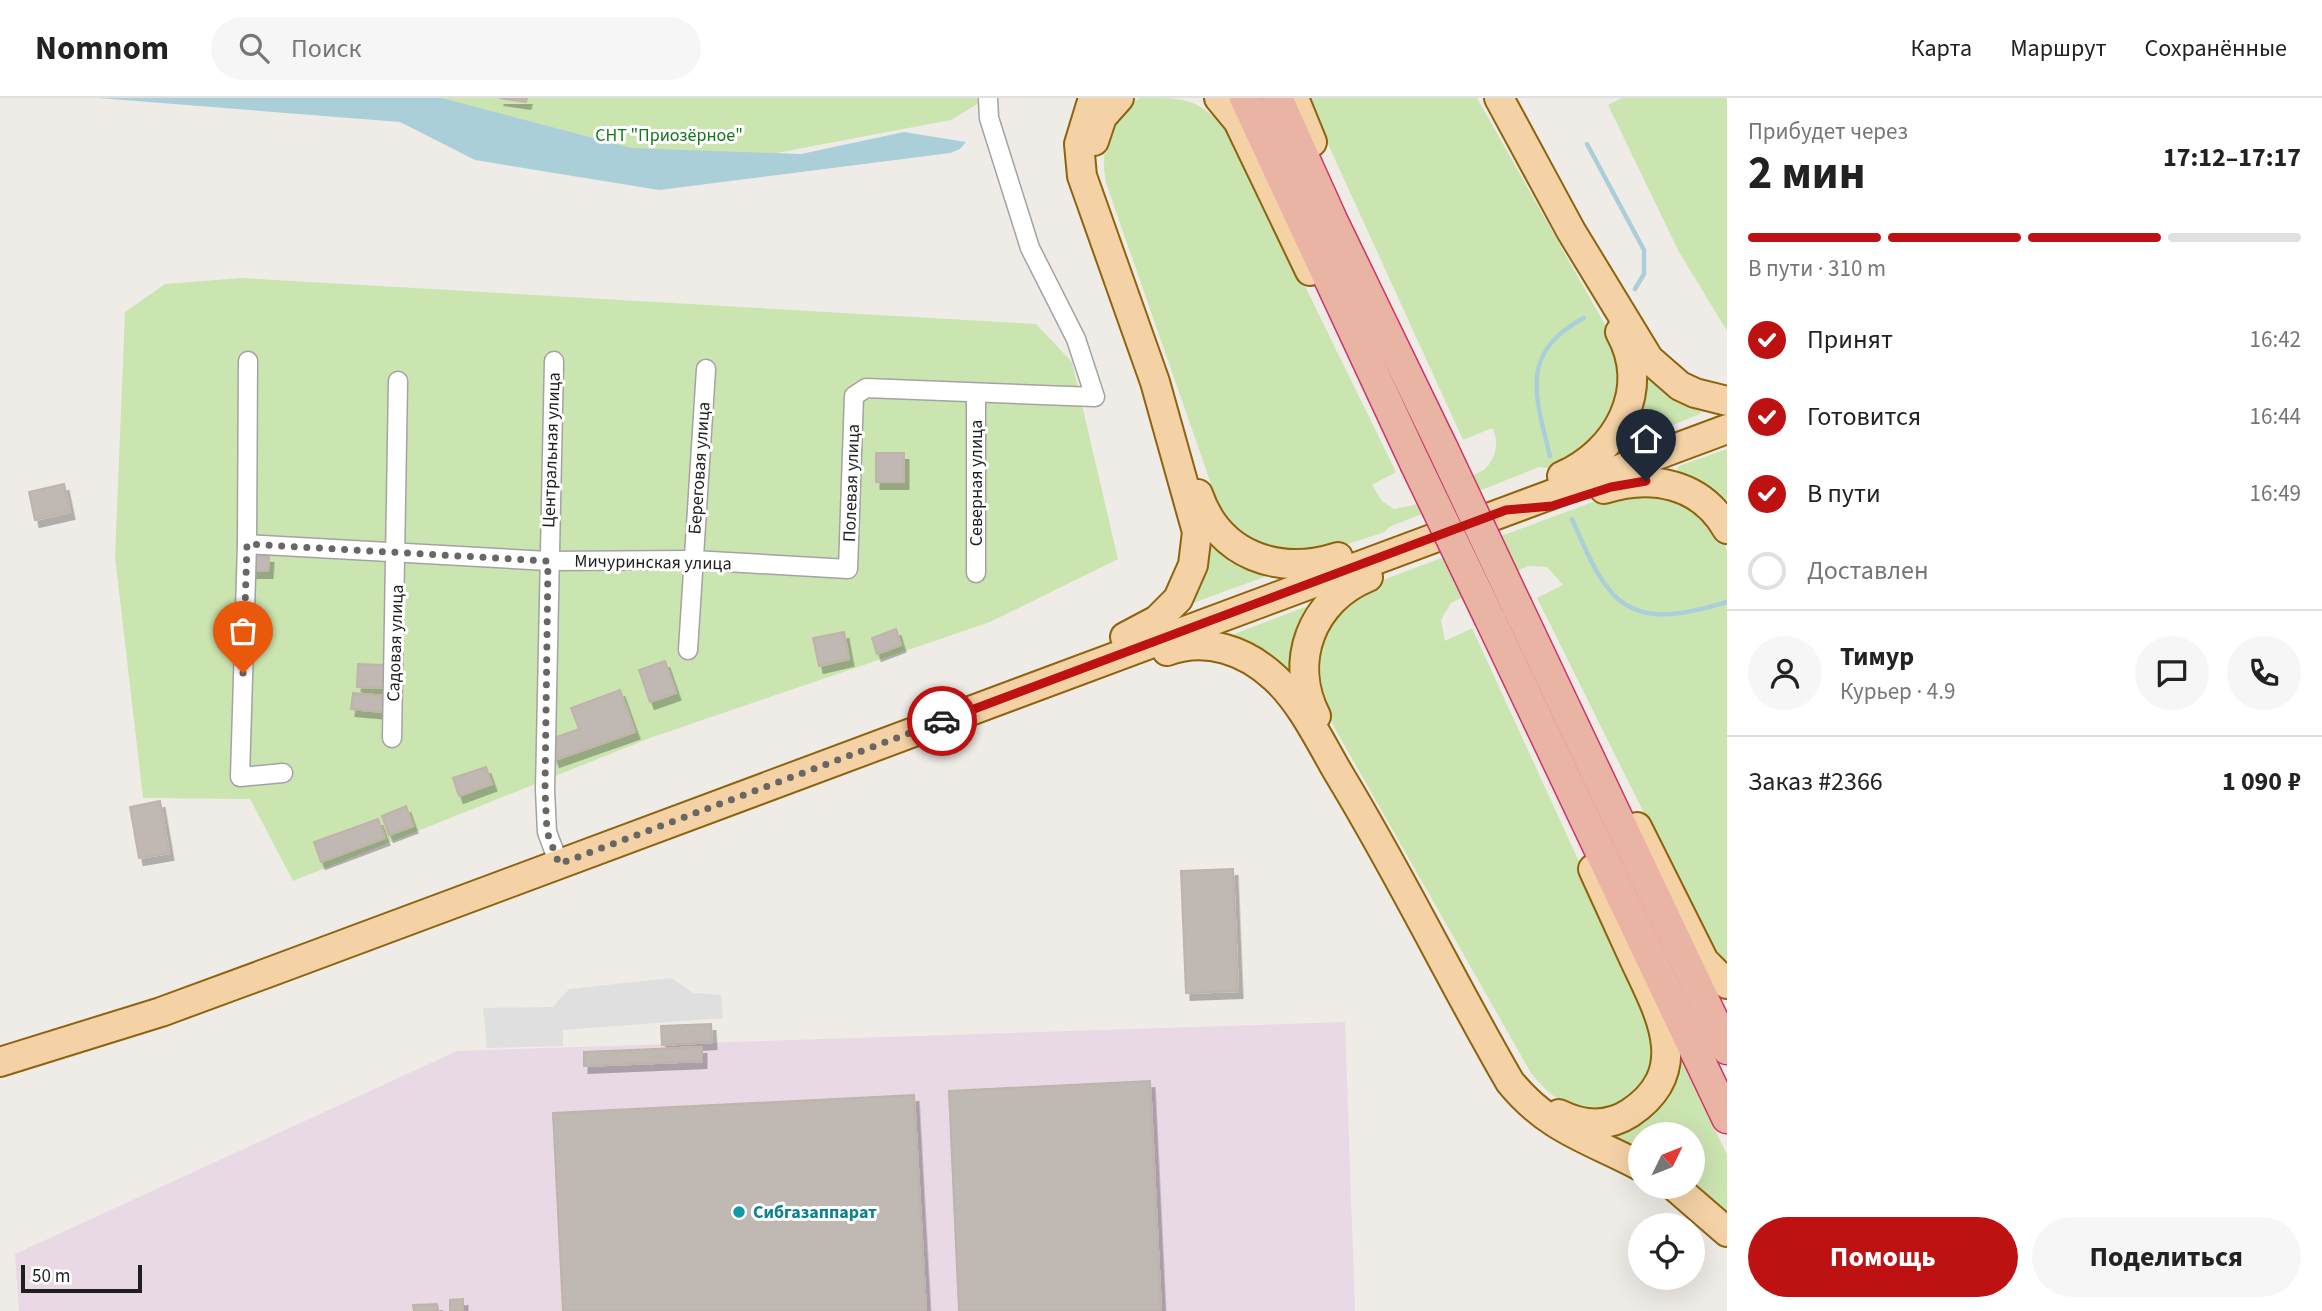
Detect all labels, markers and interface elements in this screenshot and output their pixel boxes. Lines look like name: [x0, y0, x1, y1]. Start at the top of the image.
search box: [211, 17, 701, 80]
text: Nomnom: [35, 25, 169, 72]
icon: search: [235, 29, 273, 67]
text: Поиск: [291, 30, 361, 67]
text: Карта: [1911, 31, 1972, 66]
text: Маршрут: [2010, 31, 2106, 66]
text: Сохранённые: [2144, 31, 2287, 66]
text: Прибудет через: [1748, 115, 1908, 148]
park label: СНТ "Приозёрное": [595, 123, 743, 148]
text: 17:12–17:17: [2163, 139, 2301, 176]
text: 2 мин: [1748, 141, 1865, 206]
text: В пути · 310 m: [1748, 252, 1886, 285]
icon: check: [1748, 321, 1786, 359]
text: Принят: [1807, 321, 1893, 358]
text: 16:42: [2250, 323, 2301, 356]
street label: Центральная улица: [536, 372, 567, 528]
icon: check: [1748, 398, 1786, 436]
text: Готовится: [1807, 398, 1921, 435]
text: 16:44: [2250, 400, 2301, 433]
street label: Береговая улица: [682, 401, 717, 535]
pin: [1616, 409, 1676, 481]
street label: Северная улица: [964, 420, 989, 546]
icon: home: [1627, 420, 1665, 458]
street label: Полевая улица: [837, 424, 866, 542]
icon: check: [1748, 475, 1786, 513]
text: В пути: [1807, 475, 1881, 512]
text: 16:49: [2250, 477, 2301, 510]
street label: Мичуринская улица: [574, 549, 732, 576]
text: Доставлен: [1807, 552, 1929, 589]
street label: Садовая улица: [381, 584, 410, 702]
pin: [213, 601, 273, 673]
icon: bag: [224, 612, 262, 650]
button: person: [1748, 636, 1822, 710]
button: chat: [2135, 636, 2209, 710]
button: phone: [2227, 636, 2301, 710]
text: Тимур: [1840, 638, 1914, 675]
text: Курьер · 4.9: [1840, 675, 1955, 708]
courier: [907, 686, 977, 756]
icon: car: [923, 702, 961, 740]
text: Заказ #2366: [1748, 763, 1883, 800]
text: 1 090 ₽: [2222, 763, 2301, 800]
north arrow: [1628, 1122, 1704, 1199]
map controls: [1628, 1122, 1705, 1290]
place label: Сибгазаппарат: [753, 1200, 877, 1225]
marker: Сибгазаппарат: [731, 1204, 747, 1220]
button: locate: [1628, 1213, 1705, 1290]
button: Помощь: [1748, 1217, 2018, 1297]
button: Поделиться: [2032, 1217, 2301, 1297]
scale bar: [21, 1262, 142, 1294]
text: 50 m: [32, 1263, 70, 1290]

